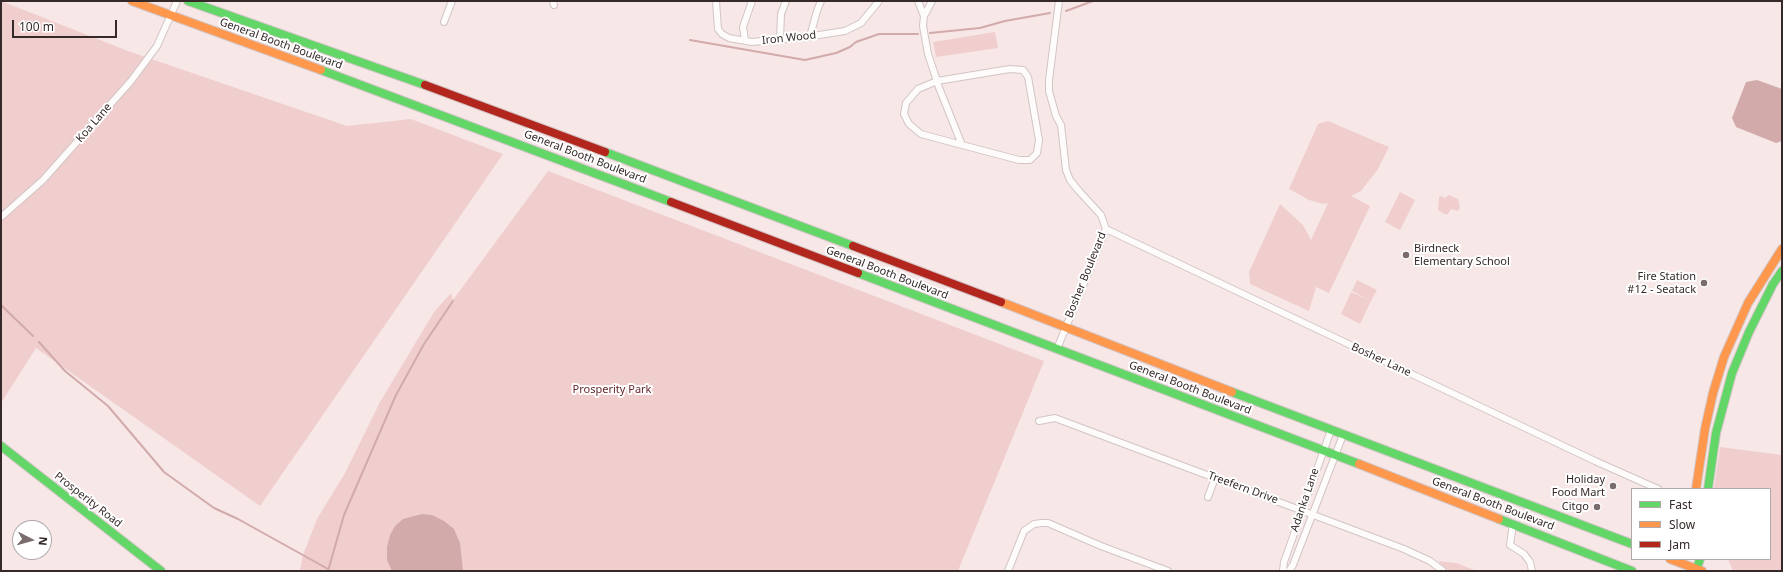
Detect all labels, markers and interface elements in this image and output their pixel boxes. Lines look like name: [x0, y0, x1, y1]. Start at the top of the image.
scale bar: [14, 12, 119, 38]
street label: General Booth Boulevard: [218, 16, 344, 72]
text: 100 m: [19, 18, 54, 35]
street label: Iron Wood: [761, 29, 817, 47]
street label: Koa Lane: [73, 101, 115, 145]
street label: General Booth Boulevard: [522, 128, 648, 186]
street label: Bosher Boulevard: [1063, 230, 1109, 320]
place label: Birdneck Elementary School: [1414, 242, 1510, 268]
street label: General Booth Boulevard: [824, 244, 950, 302]
marker: Birdneck Elementary School: [1401, 250, 1411, 260]
place label: Fire Station #12 - Seatack: [1627, 270, 1696, 296]
marker: Fire Station #12 - Seatack: [1699, 278, 1709, 288]
street label: Bosher Lane: [1349, 340, 1413, 380]
street label: General Booth Boulevard: [1127, 359, 1253, 417]
park label: Prosperity Park: [573, 383, 651, 397]
street label: Adanka Lane: [1288, 466, 1322, 534]
street label: Treefern Drive: [1206, 469, 1280, 507]
street label: Prosperity Road: [52, 470, 124, 530]
place label: Holiday Food Mart: [1552, 473, 1605, 499]
street label: General Booth Boulevard: [1430, 475, 1556, 533]
marker: Holiday Food Mart: [1608, 481, 1618, 491]
legend: [1631, 488, 1771, 560]
text: Fast: [1669, 496, 1692, 513]
place label: Citgo: [1562, 500, 1589, 514]
marker: Citgo: [1592, 502, 1602, 512]
text: Slow: [1669, 516, 1695, 533]
north arrow: [12, 520, 52, 560]
text: N: [36, 536, 51, 546]
text: Jam: [1669, 536, 1690, 553]

